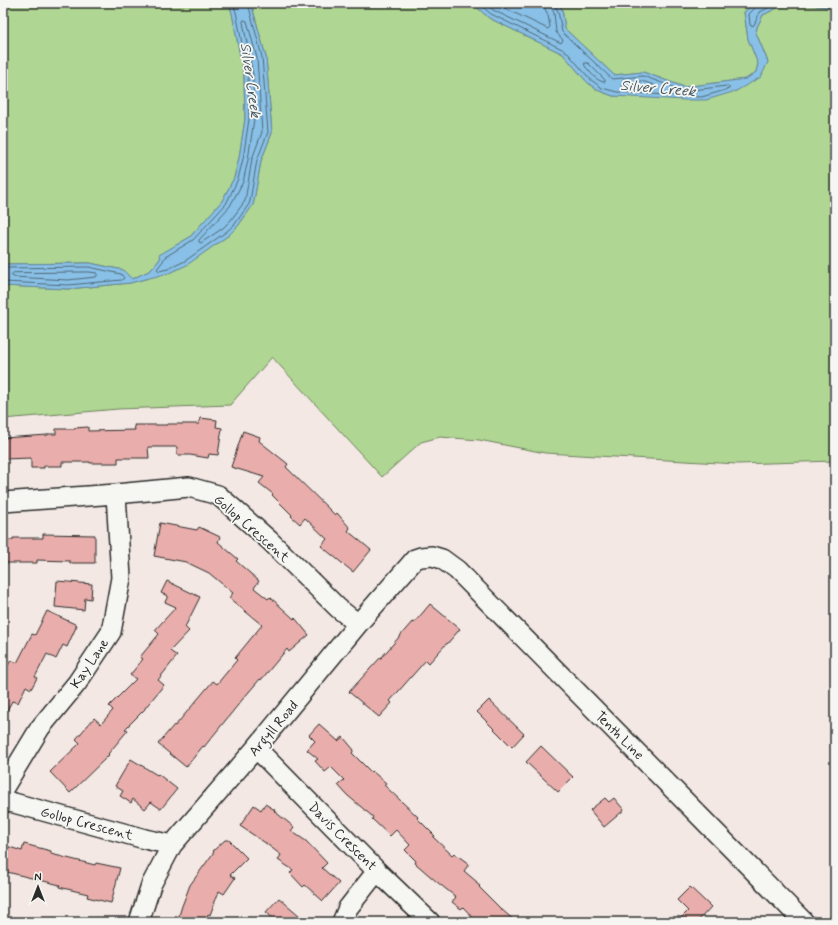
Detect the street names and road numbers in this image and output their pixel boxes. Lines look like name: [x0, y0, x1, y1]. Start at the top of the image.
street label: Gollop Crescent: [210, 491, 294, 567]
street label: Kay Lane: [66, 635, 113, 692]
street label: Argyll Road: [245, 697, 304, 762]
street label: Tenth Line: [591, 707, 648, 764]
street label: Davis Crescent: [304, 799, 381, 875]
street label: Gollop Crescent: [39, 803, 136, 845]

